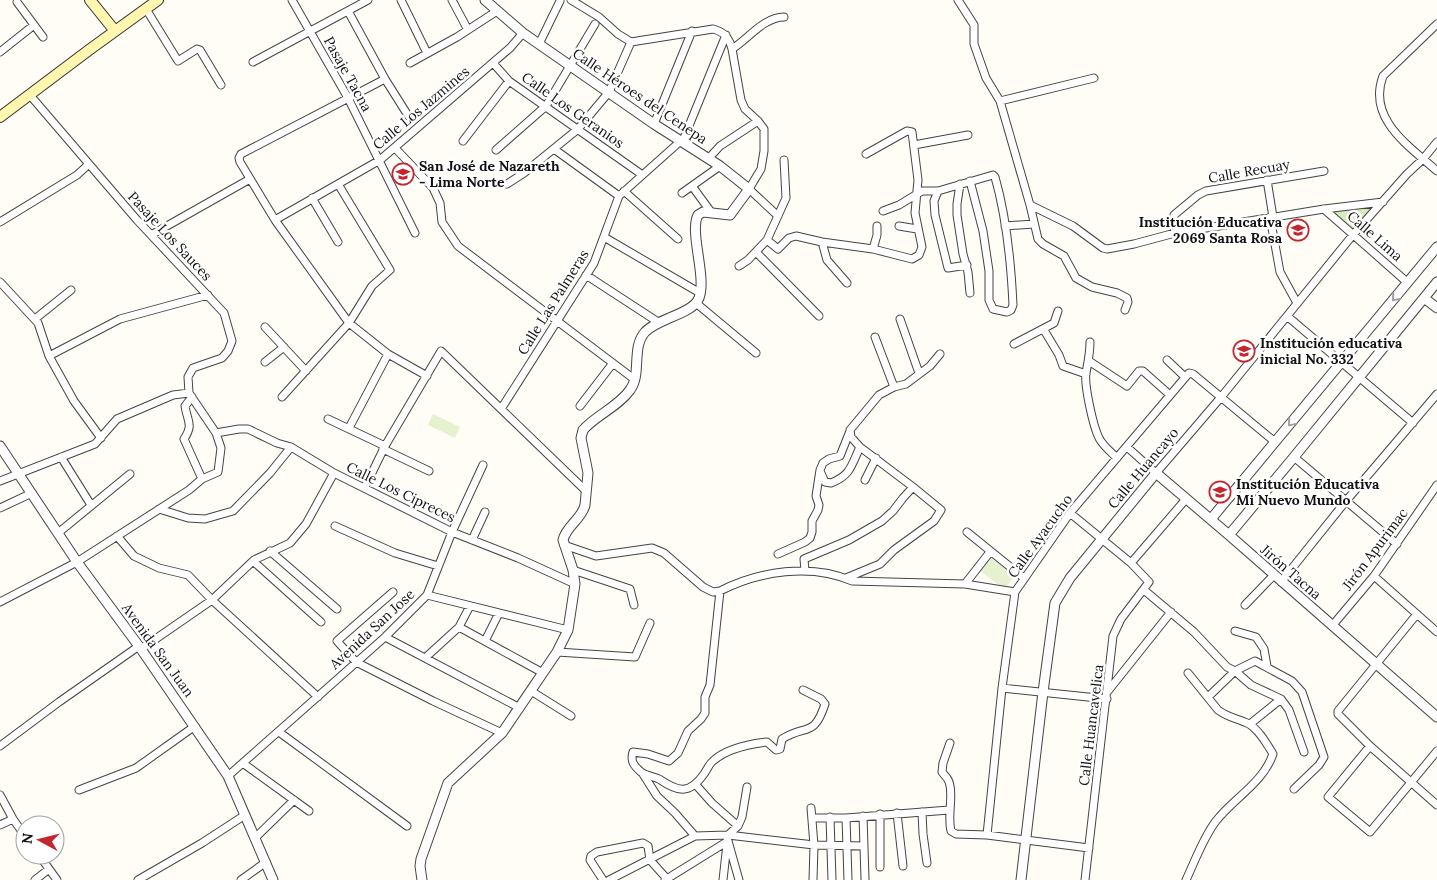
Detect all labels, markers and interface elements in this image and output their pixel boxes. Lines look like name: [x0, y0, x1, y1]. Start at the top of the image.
street label: Pasaje Tacna: [320, 33, 376, 115]
street label: Calle Héroes del Cenepa: [569, 44, 711, 148]
street label: Calle Los Jazmines: [369, 62, 473, 154]
street label: Calle Los Geranios: [518, 68, 628, 152]
street label: Calle Recuay: [1207, 155, 1292, 187]
place label: San José de Nazareth - Lima Norte: [419, 157, 560, 191]
school or university icon: San José de Nazareth - Lima Norte: [391, 162, 415, 186]
street label: Pasaje Los Sauces: [124, 188, 216, 284]
street label: Calle Lima: [1344, 207, 1406, 265]
place label: Institución Educativa 2069 Santa Rosa: [1139, 213, 1283, 247]
school or university icon: Institución Educativa 2069 Santa Rosa: [1286, 218, 1310, 242]
street label: Calle Las Palmeras: [513, 246, 593, 358]
one-way arrow: [1392, 292, 1401, 301]
place label: Institución educativa inicial No. 332: [1260, 334, 1403, 368]
school or university icon: Institución educativa inicial No. 332: [1232, 339, 1256, 363]
one-way arrow: [1288, 417, 1297, 426]
street label: Calle Huancayo: [1104, 424, 1182, 512]
street label: Calle Los Cipreces: [343, 458, 459, 526]
place label: Institución Educativa Mi Nuevo Mundo: [1236, 475, 1380, 509]
school or university icon: Institución Educativa Mi Nuevo Mundo: [1208, 480, 1232, 504]
street label: Calle Ayacucho: [1004, 491, 1076, 581]
street label: Jirón Apurimac: [1338, 504, 1412, 594]
street label: Jirón Tacna: [1256, 540, 1325, 603]
street label: Avenida San Jose: [325, 585, 418, 674]
street label: Avenida San Juan: [117, 599, 198, 701]
street label: Calle Huancavelica: [1075, 663, 1107, 787]
north arrow: [15, 815, 65, 865]
text: N: [18, 832, 37, 845]

